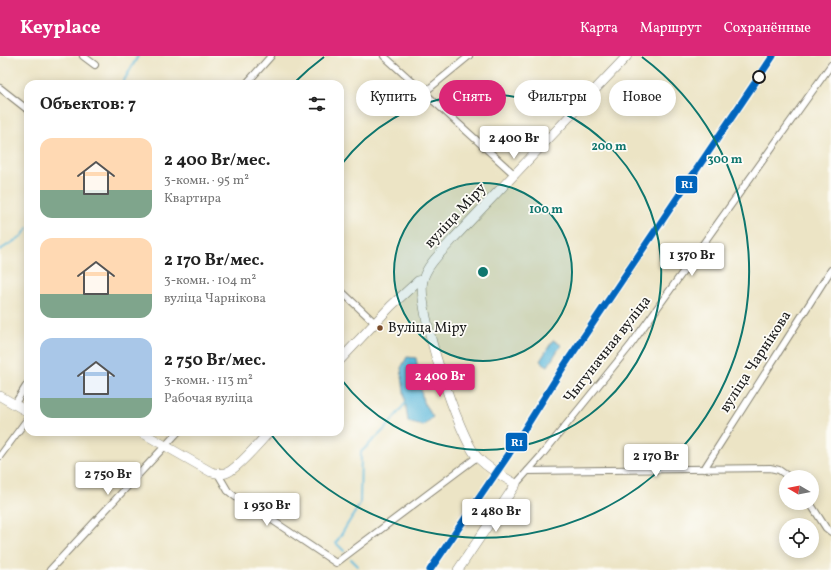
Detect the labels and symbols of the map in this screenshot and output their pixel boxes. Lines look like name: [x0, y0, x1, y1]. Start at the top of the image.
unlabelled marker: [752, 70, 766, 84]
pin: 2 400 Br: [473, 126, 555, 160]
text: 200 m: [591, 139, 627, 155]
text: 300 m: [708, 152, 743, 168]
line badge: R1: [675, 175, 698, 194]
text: R1: [681, 178, 693, 193]
street label: вуліца Міру: [420, 179, 492, 253]
text: 100 m: [529, 202, 563, 218]
pin: 1 370 Br: [651, 243, 733, 277]
centre of rings: [476, 265, 490, 279]
street label: Чыгуначная вуліца: [559, 292, 657, 408]
street label: вуліца Чарнікова: [715, 307, 797, 417]
place label: Вуліца Міру: [388, 319, 467, 338]
marker: Вуліца Міру: [375, 323, 385, 333]
pin: 2 400 Br: [399, 364, 481, 398]
line badge: R1: [505, 432, 528, 452]
text: R1: [511, 436, 523, 451]
pin: 2 170 Br: [615, 444, 697, 478]
pin: 2 750 Br: [67, 462, 149, 496]
north arrow: [779, 470, 819, 510]
pin: 1 930 Br: [226, 493, 308, 527]
pin: 2 480 Br: [455, 499, 537, 533]

